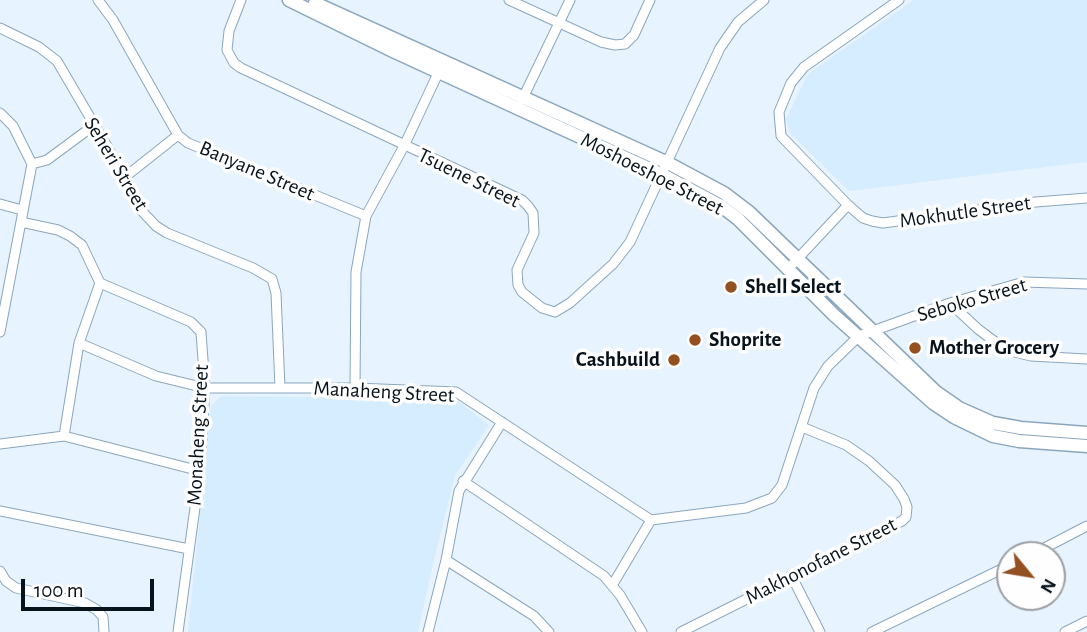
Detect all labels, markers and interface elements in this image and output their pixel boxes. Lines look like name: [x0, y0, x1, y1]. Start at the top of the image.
street label: Seheri Street: [78, 113, 154, 215]
street label: Moshoeshoe Street: [576, 127, 728, 221]
street label: Banyane Street: [196, 135, 318, 207]
street label: Tsuene Street: [414, 142, 524, 214]
street label: Mokhutle Street: [898, 190, 1032, 234]
street label: Seboko Street: [914, 272, 1030, 328]
place label: Shell Select: [745, 274, 841, 300]
marker: Shell Select: [723, 279, 739, 295]
place label: Shoprite: [709, 327, 781, 353]
marker: Shoprite: [687, 332, 703, 348]
place label: Mother Grocery: [929, 335, 1059, 361]
marker: Mother Grocery: [907, 340, 923, 356]
place label: Cashbuild: [576, 347, 660, 373]
marker: Cashbuild: [666, 352, 682, 368]
street label: Monaheng Street: [182, 364, 214, 506]
street label: Manaheng Street: [313, 376, 455, 408]
street label: Makhonofane Street: [741, 512, 901, 610]
north arrow: [996, 541, 1066, 611]
scale bar: [24, 566, 158, 610]
text: N: [1036, 575, 1059, 596]
text: 100 m: [34, 580, 84, 601]

